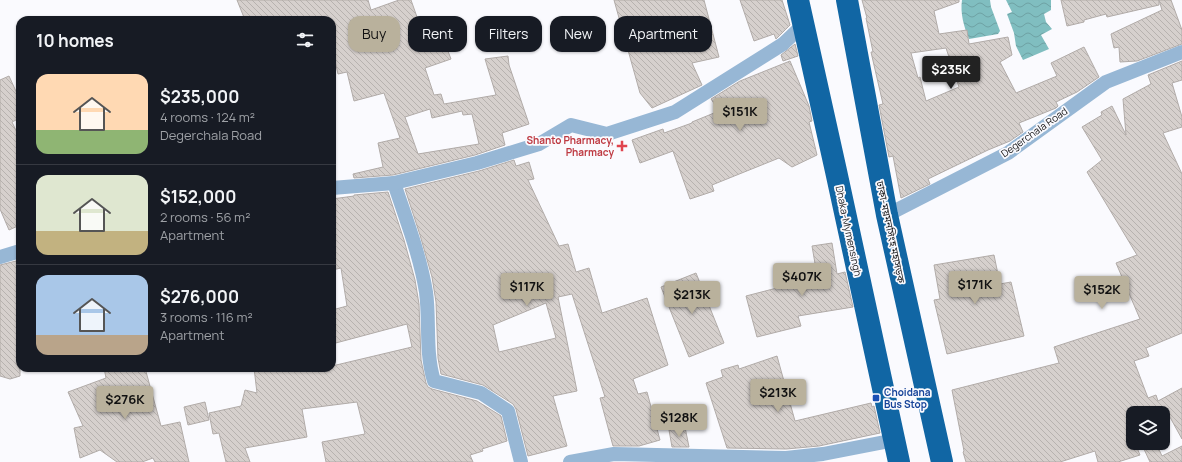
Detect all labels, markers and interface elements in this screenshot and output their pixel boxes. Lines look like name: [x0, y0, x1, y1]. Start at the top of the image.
chip: Buy: [348, 16, 400, 52]
chip: Rent: [408, 16, 467, 52]
chip: Filters: [475, 16, 542, 52]
chip: New: [550, 16, 606, 52]
chip: Apartment: [614, 16, 712, 52]
text: 10 homes: [36, 29, 114, 52]
icon: filters: [294, 29, 316, 51]
pin: $235K: [923, 56, 979, 90]
text: $235K: [931, 60, 971, 78]
text: $235,000: [160, 85, 239, 108]
icon: home: [68, 90, 116, 138]
pin: $151K: [712, 98, 768, 132]
text: $151K: [722, 102, 758, 120]
street label: Degerchala Road: [998, 104, 1070, 160]
text: 4 rooms · 124 m²: [160, 108, 255, 126]
text: Degerchala Road: [160, 126, 262, 144]
place label: Shanto Pharmacy, Pharmacy: [526, 133, 614, 159]
marker: Shanto Pharmacy, Pharmacy: [617, 141, 627, 151]
street label: ঢাকা-ময়মনসিংহ মহাসড়ক: [873, 179, 909, 285]
text: $152,000: [160, 185, 237, 208]
street label: Dhaka-Mymensingh: [833, 185, 865, 278]
icon: home: [68, 191, 116, 239]
text: 2 rooms · 56 m²: [160, 208, 250, 226]
text: Apartment: [160, 226, 224, 244]
pin: $407K: [774, 263, 830, 297]
text: $407K: [782, 267, 822, 285]
pin: $171K: [947, 271, 1003, 305]
pin: $117K: [499, 273, 555, 307]
text: $171K: [958, 275, 992, 293]
pin: $152K: [1074, 276, 1130, 310]
text: $117K: [510, 277, 544, 295]
text: $152K: [1083, 280, 1121, 298]
pin: $213K: [664, 281, 720, 315]
text: $276,000: [160, 285, 239, 308]
text: $213K: [673, 285, 711, 303]
icon: home: [68, 291, 116, 339]
text: 3 rooms · 116 m²: [160, 308, 253, 326]
text: Apartment: [160, 326, 224, 344]
pin: $213K: [750, 379, 806, 413]
text: $213K: [759, 383, 797, 401]
place label: Choidana Bus Stop: [884, 385, 931, 411]
pin: $276K: [97, 386, 153, 420]
text: $276K: [105, 390, 145, 408]
marker: Choidana Bus Stop: [871, 393, 881, 403]
pin: $128K: [651, 404, 707, 438]
map controls: [1126, 406, 1170, 450]
button: layers: [1126, 406, 1170, 450]
text: $128K: [660, 408, 698, 426]

